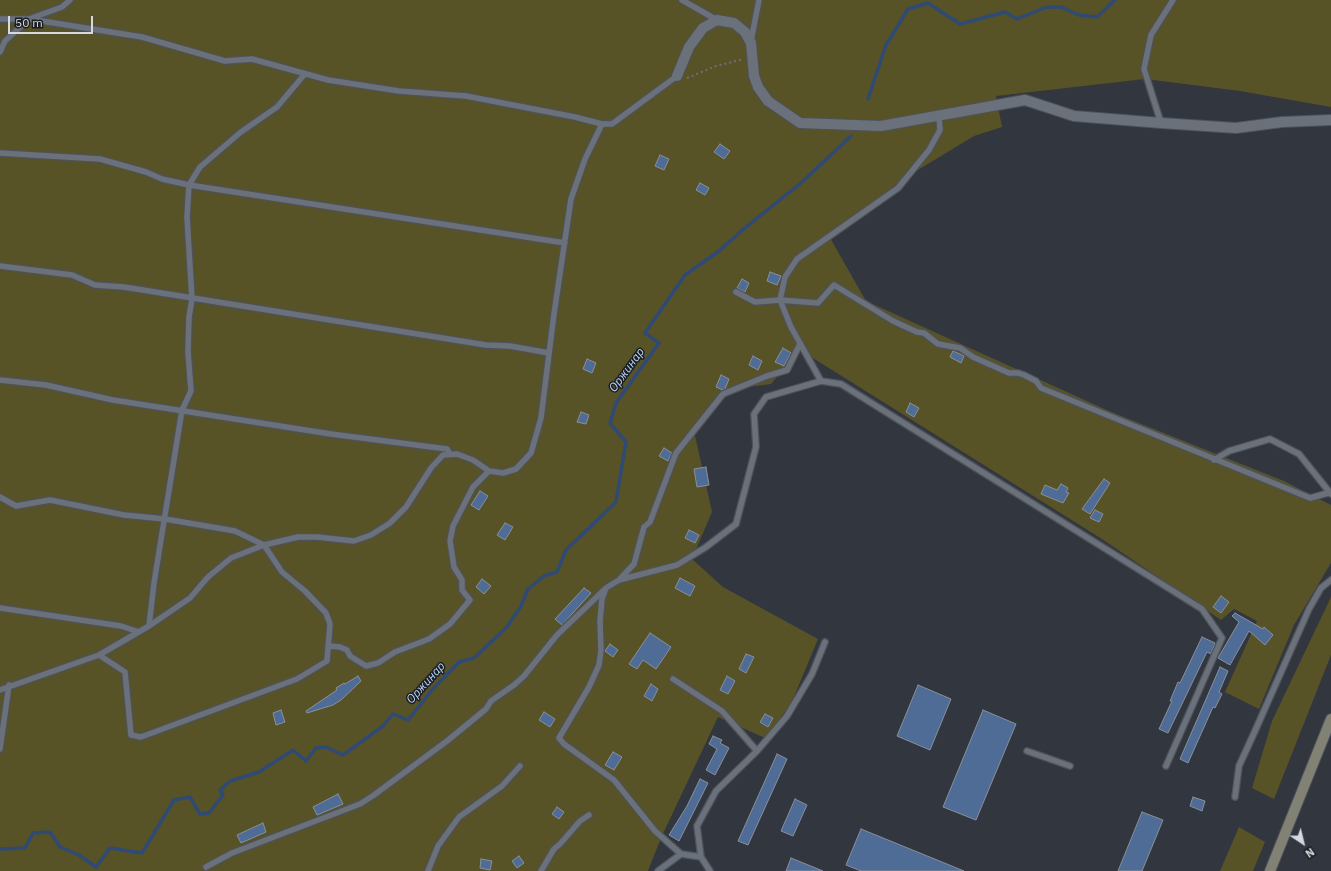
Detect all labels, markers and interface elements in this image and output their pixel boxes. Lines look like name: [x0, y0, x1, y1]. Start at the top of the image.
scale bar: [10, 8, 95, 34]
text: 50 m: [15, 15, 43, 30]
water label: Оржинар: [606, 345, 648, 395]
water label: Оржинар: [404, 659, 448, 707]
north arrow: [1283, 823, 1323, 863]
text: N: [1303, 845, 1317, 861]

